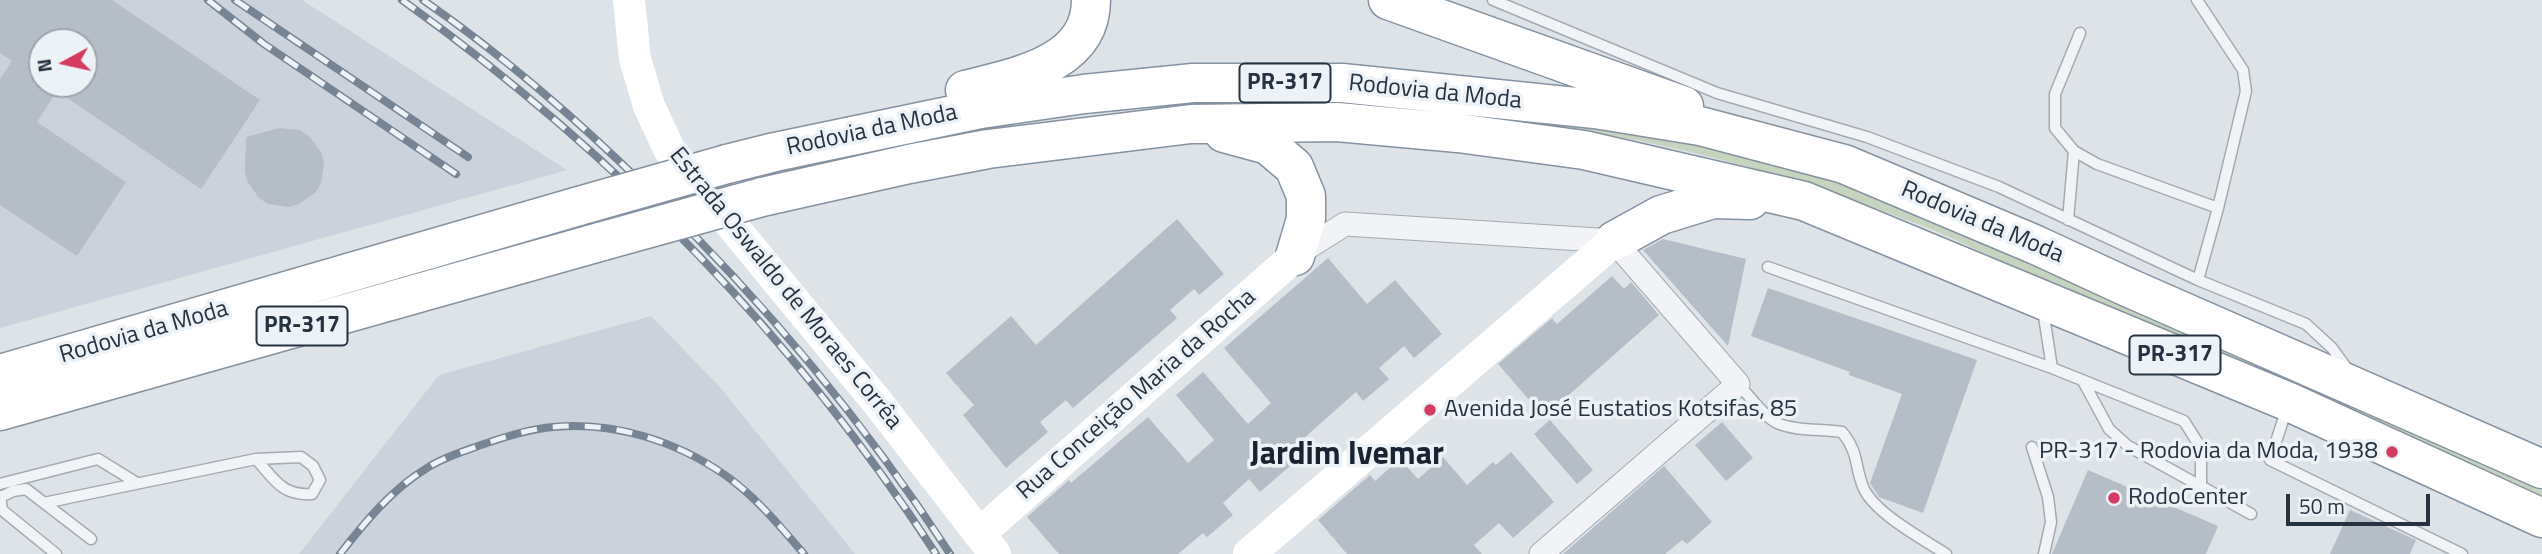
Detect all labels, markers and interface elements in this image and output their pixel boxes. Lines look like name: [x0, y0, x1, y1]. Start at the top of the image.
north arrow: [28, 28, 98, 98]
text: N: [28, 57, 59, 74]
road number: PR-317: [1240, 64, 1330, 102]
street label: Rodovia da Moda: [1347, 70, 1523, 116]
street label: Rodovia da Moda: [784, 99, 960, 163]
street label: Estrada Oswaldo de Moraes Corrêa: [662, 142, 908, 436]
street label: Rodovia da Moda: [1896, 176, 2068, 270]
street label: Rua Conceição Maria da Rocha: [1012, 283, 1262, 507]
street label: Rodovia da Moda: [56, 295, 232, 371]
road number: PR-317: [256, 306, 348, 346]
road number: PR-317: [2130, 336, 2220, 374]
place label: Avenida José Eustatios Kotsifas, 85: [1444, 396, 1797, 424]
marker: Avenida José Eustatios Kotsifas, 85: [1422, 402, 1438, 418]
district label: Jardim Ivemar: [1250, 437, 1444, 475]
place label: PR-317 - Rodovia da Moda, 1938: [2039, 438, 2378, 466]
marker: PR-317 - Rodovia da Moda, 1938: [2384, 444, 2400, 460]
scale bar: [2290, 480, 2434, 524]
place label: RodoCenter: [2128, 484, 2247, 512]
marker: RodoCenter: [2106, 490, 2122, 506]
text: 50 m: [2299, 490, 2345, 522]

